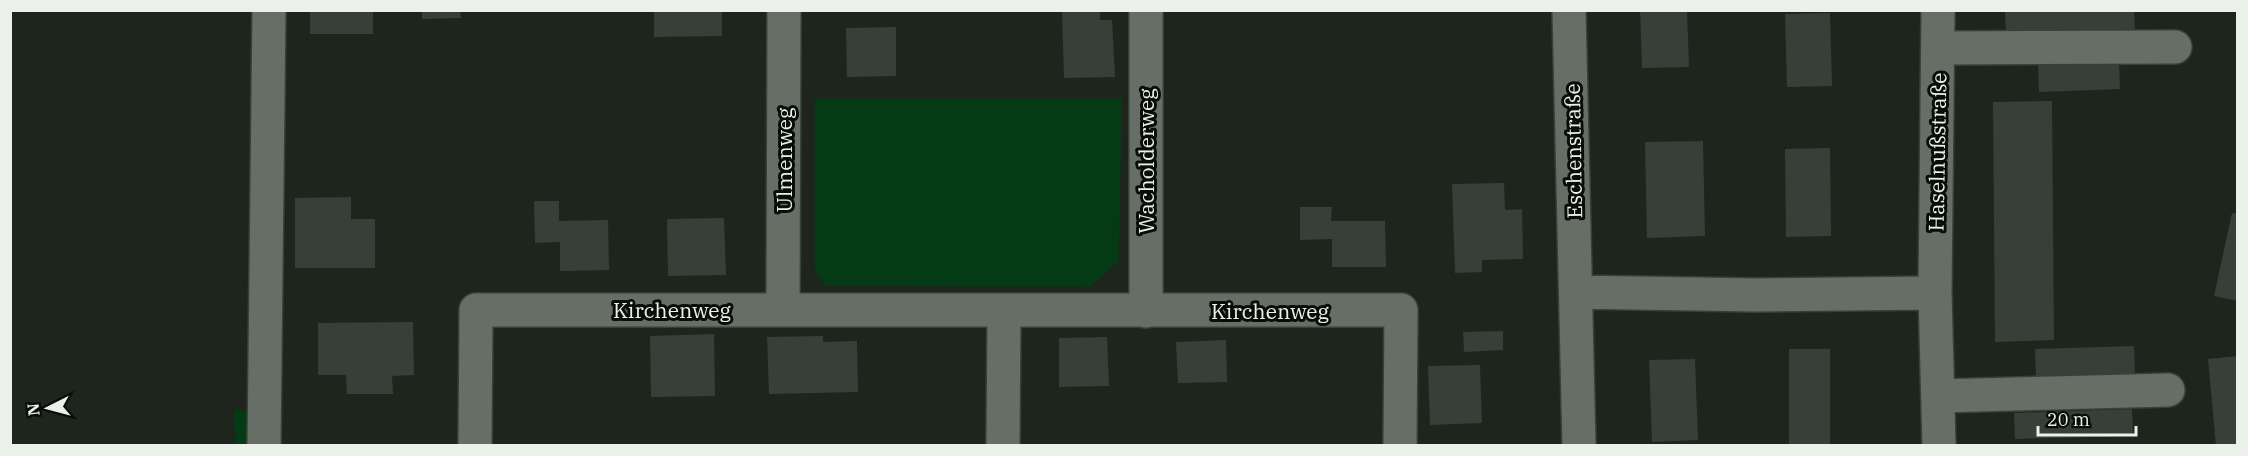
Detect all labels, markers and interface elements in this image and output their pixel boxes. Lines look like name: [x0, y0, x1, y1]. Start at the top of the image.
street label: Haselnußstraße: [1922, 72, 1952, 232]
street label: Eschenstraße: [1558, 83, 1588, 219]
street label: Wacholderweg: [1132, 88, 1160, 234]
street label: Ulmenweg: [770, 107, 798, 213]
street label: Kirchenweg: [613, 296, 732, 324]
street label: Kirchenweg: [1211, 297, 1330, 325]
north arrow: [18, 378, 78, 438]
scale bar: [2038, 399, 2136, 437]
text: N: [22, 402, 44, 417]
text: 20 m: [2047, 408, 2090, 431]

